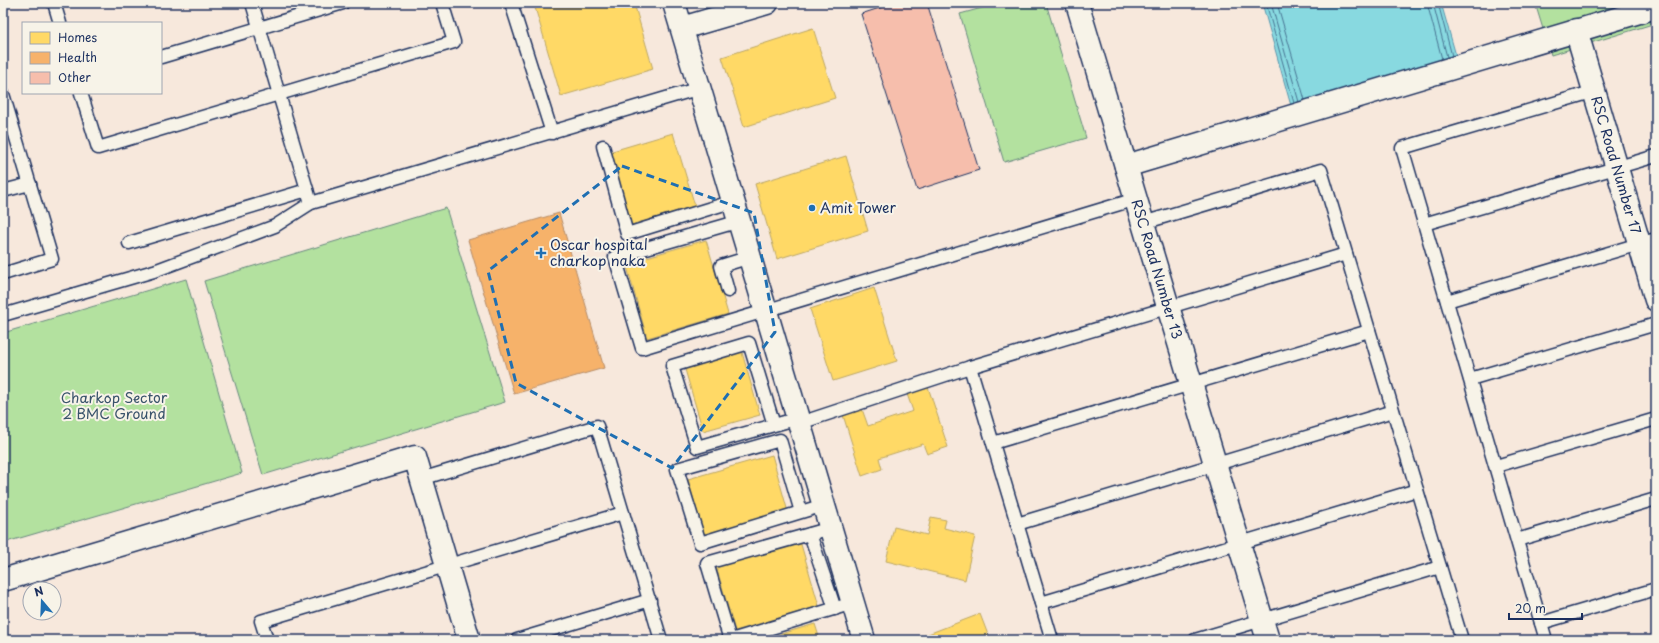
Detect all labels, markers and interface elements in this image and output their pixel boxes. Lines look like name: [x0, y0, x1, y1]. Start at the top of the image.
legend: [22, 22, 162, 94]
text: Homes: [58, 28, 97, 46]
text: Health: [58, 48, 97, 66]
text: Other: [58, 68, 91, 86]
street label: RSC Road Number 17: [1586, 93, 1647, 237]
place label: Amit Tower: [820, 197, 897, 218]
street label: RSC Road Number 13: [1126, 197, 1188, 342]
marker: Amit Tower: [807, 203, 817, 213]
place label: Oscar hospital charkop naka: [550, 234, 648, 271]
marker: Oscar hospital charkop naka: [535, 247, 547, 259]
park label: Charkop Sector 2 BMC Ground: [61, 387, 168, 424]
north arrow: [22, 581, 62, 621]
text: N: [32, 582, 46, 601]
scale bar: [1509, 595, 1582, 621]
text: 20 m: [1515, 599, 1546, 617]

